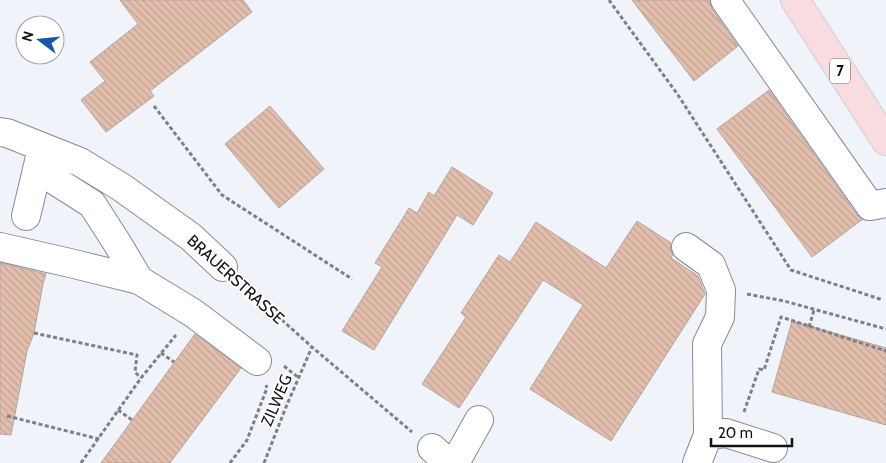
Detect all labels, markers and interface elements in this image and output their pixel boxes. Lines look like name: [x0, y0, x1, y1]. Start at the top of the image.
north arrow: [15, 15, 65, 65]
text: N: [17, 29, 38, 44]
road number: 7: [830, 58, 850, 84]
street label: BRAUERSTRASSE: [183, 231, 288, 328]
street label: ZILWEG: [257, 371, 296, 429]
scale bar: [711, 416, 792, 448]
text: 20 m: [718, 424, 753, 442]

